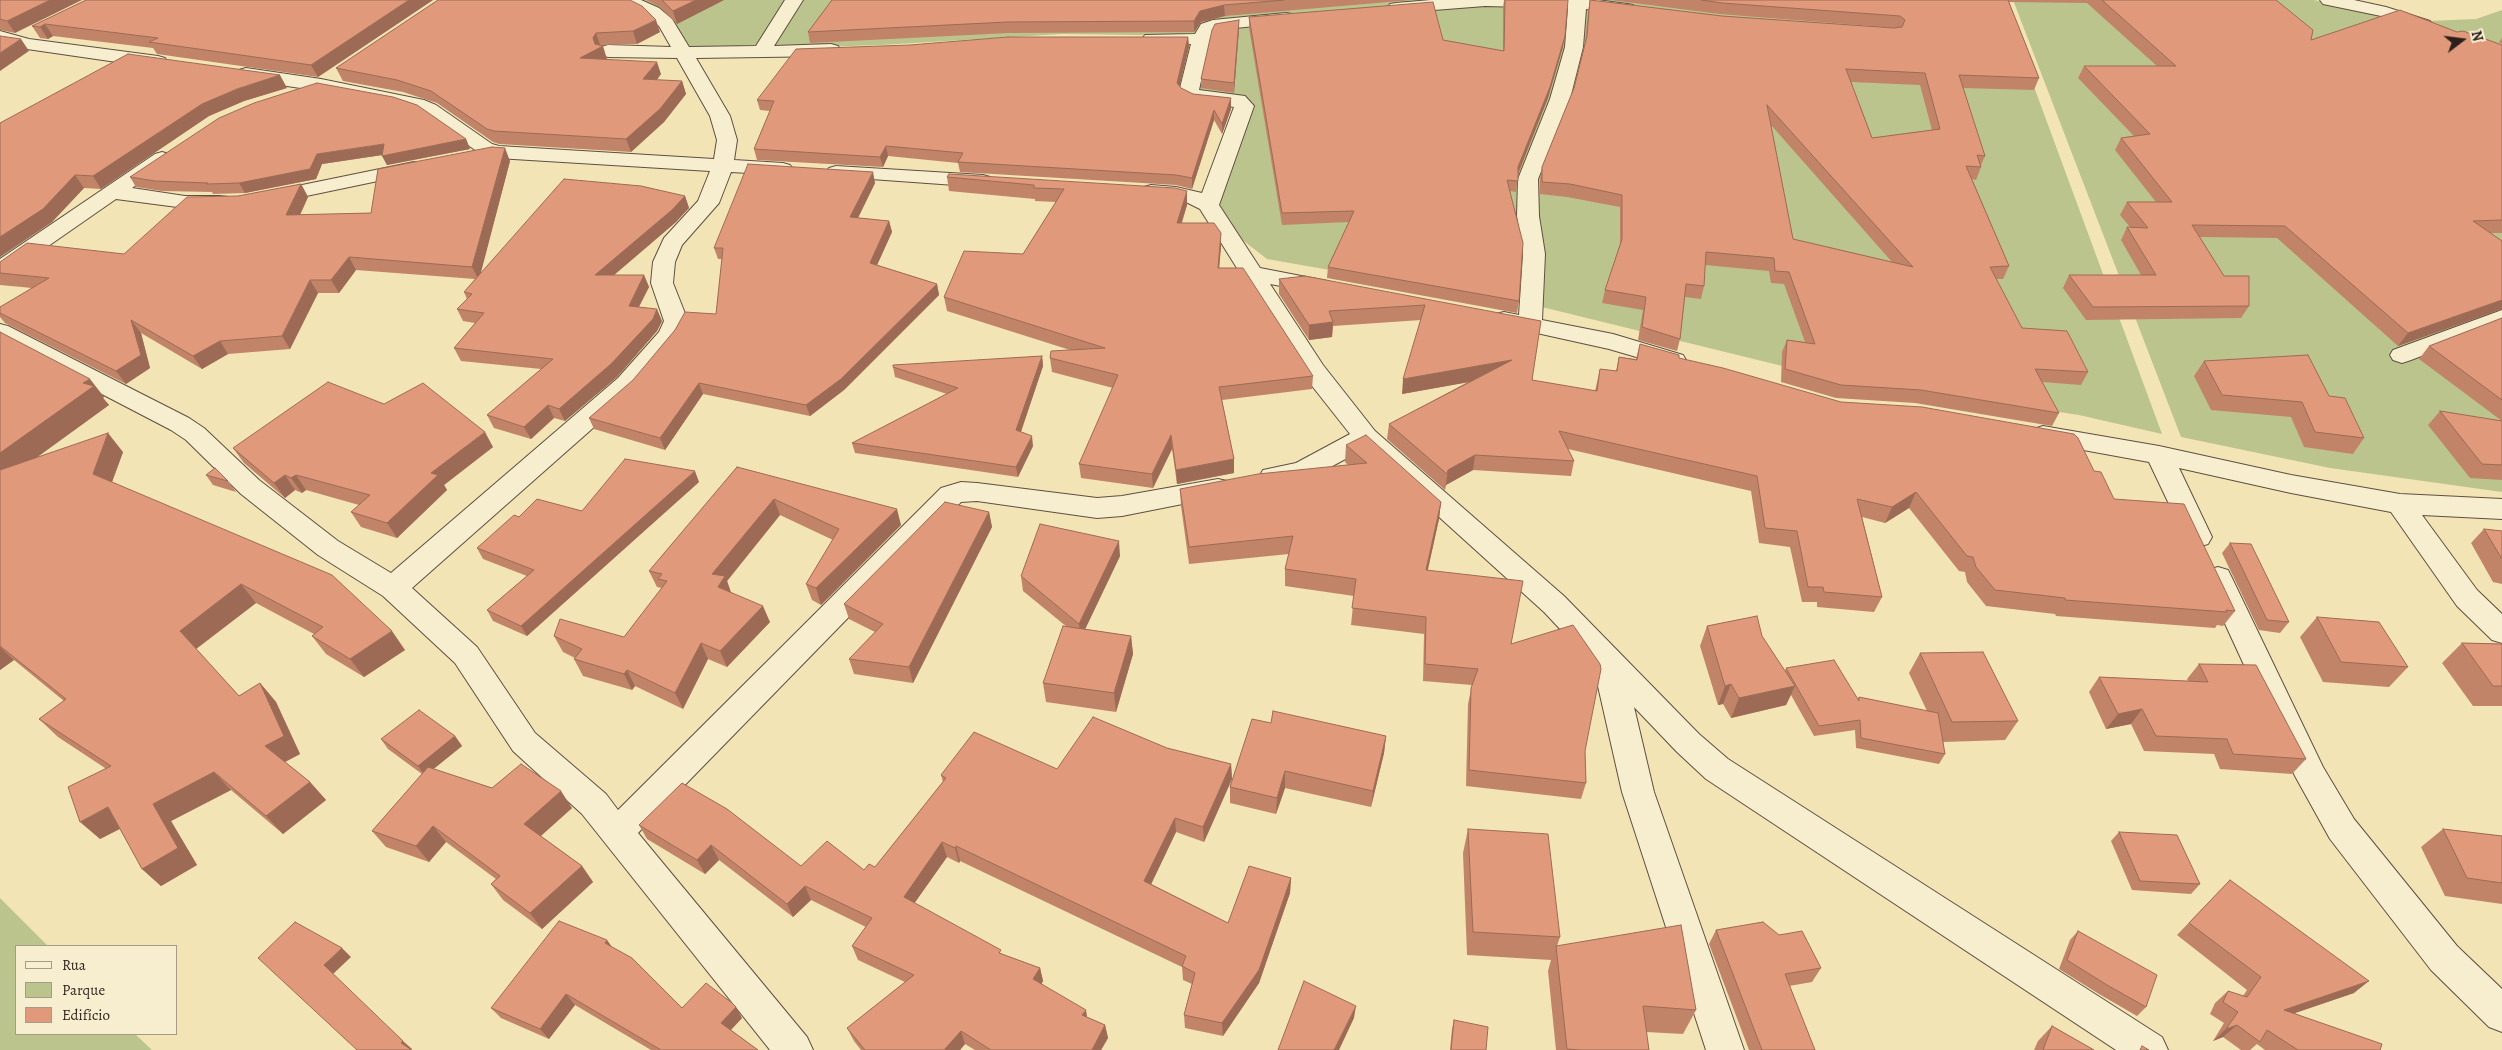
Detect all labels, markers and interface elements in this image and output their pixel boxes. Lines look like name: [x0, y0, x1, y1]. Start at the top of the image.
north arrow: [2437, 15, 2487, 65]
text: N: [2466, 29, 2487, 43]
legend: [15, 945, 178, 1035]
text: Rua: [62, 955, 86, 975]
text: Parque: [62, 980, 105, 1000]
text: Edifício: [62, 1005, 110, 1025]

